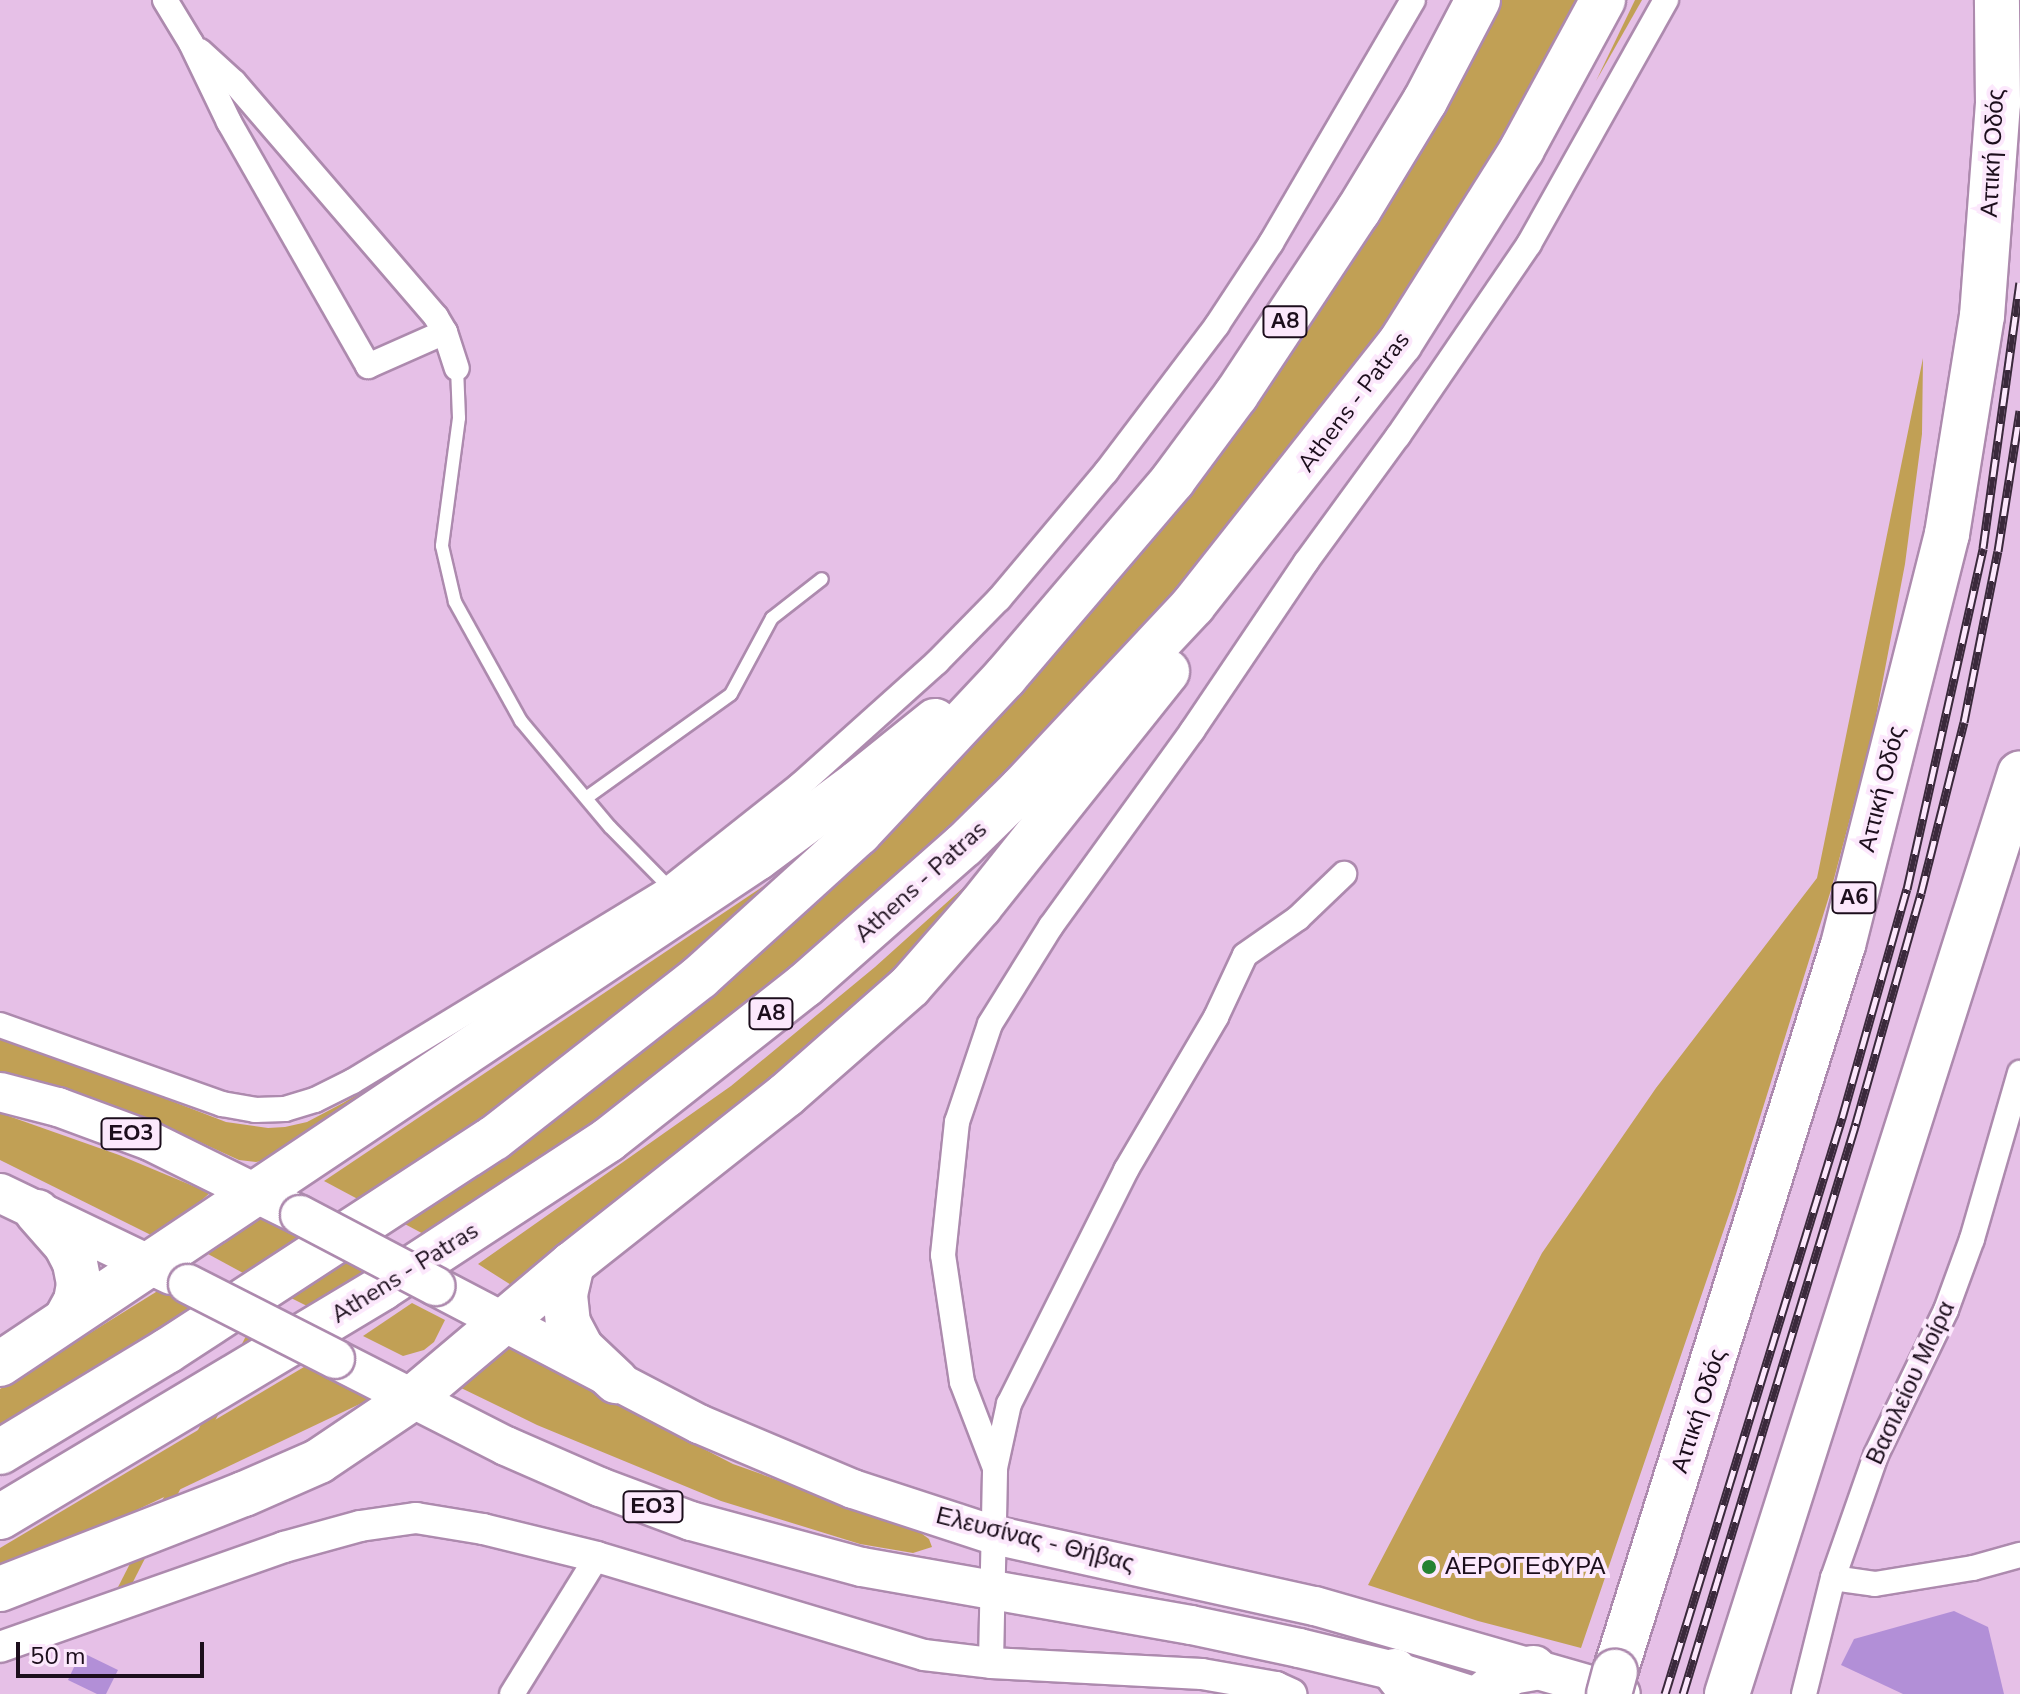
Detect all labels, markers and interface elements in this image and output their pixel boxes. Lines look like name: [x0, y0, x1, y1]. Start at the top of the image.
street label: Αττική Οδός: [1975, 88, 2011, 218]
road number: Α8: [1261, 304, 1309, 340]
street label: Athens - Patras: [1292, 326, 1416, 478]
street label: Αττική Οδός: [1852, 723, 1912, 855]
street label: Athens - Patras: [849, 815, 993, 949]
road number: Α6: [1830, 880, 1878, 916]
road number: Α8: [747, 996, 795, 1032]
road number: ΕΟ3: [99, 1116, 163, 1152]
street label: Athens - Patras: [326, 1216, 484, 1330]
street label: Βασιλείου Μοίρα: [1861, 1297, 1961, 1469]
street label: Αττική Οδός: [1665, 1345, 1733, 1477]
road number: ΕΟ3: [621, 1489, 685, 1525]
street label: Ελευσίνας - Θήβας: [933, 1501, 1137, 1579]
place label: ΑΕΡΟΓΕΦΥΡΑ: [1445, 1553, 1606, 1581]
marker: ΑΕΡΟΓΕΦΥΡΑ: [1420, 1558, 1438, 1576]
scale bar: [20, 1626, 208, 1676]
text: 50 m: [30, 1640, 86, 1672]

